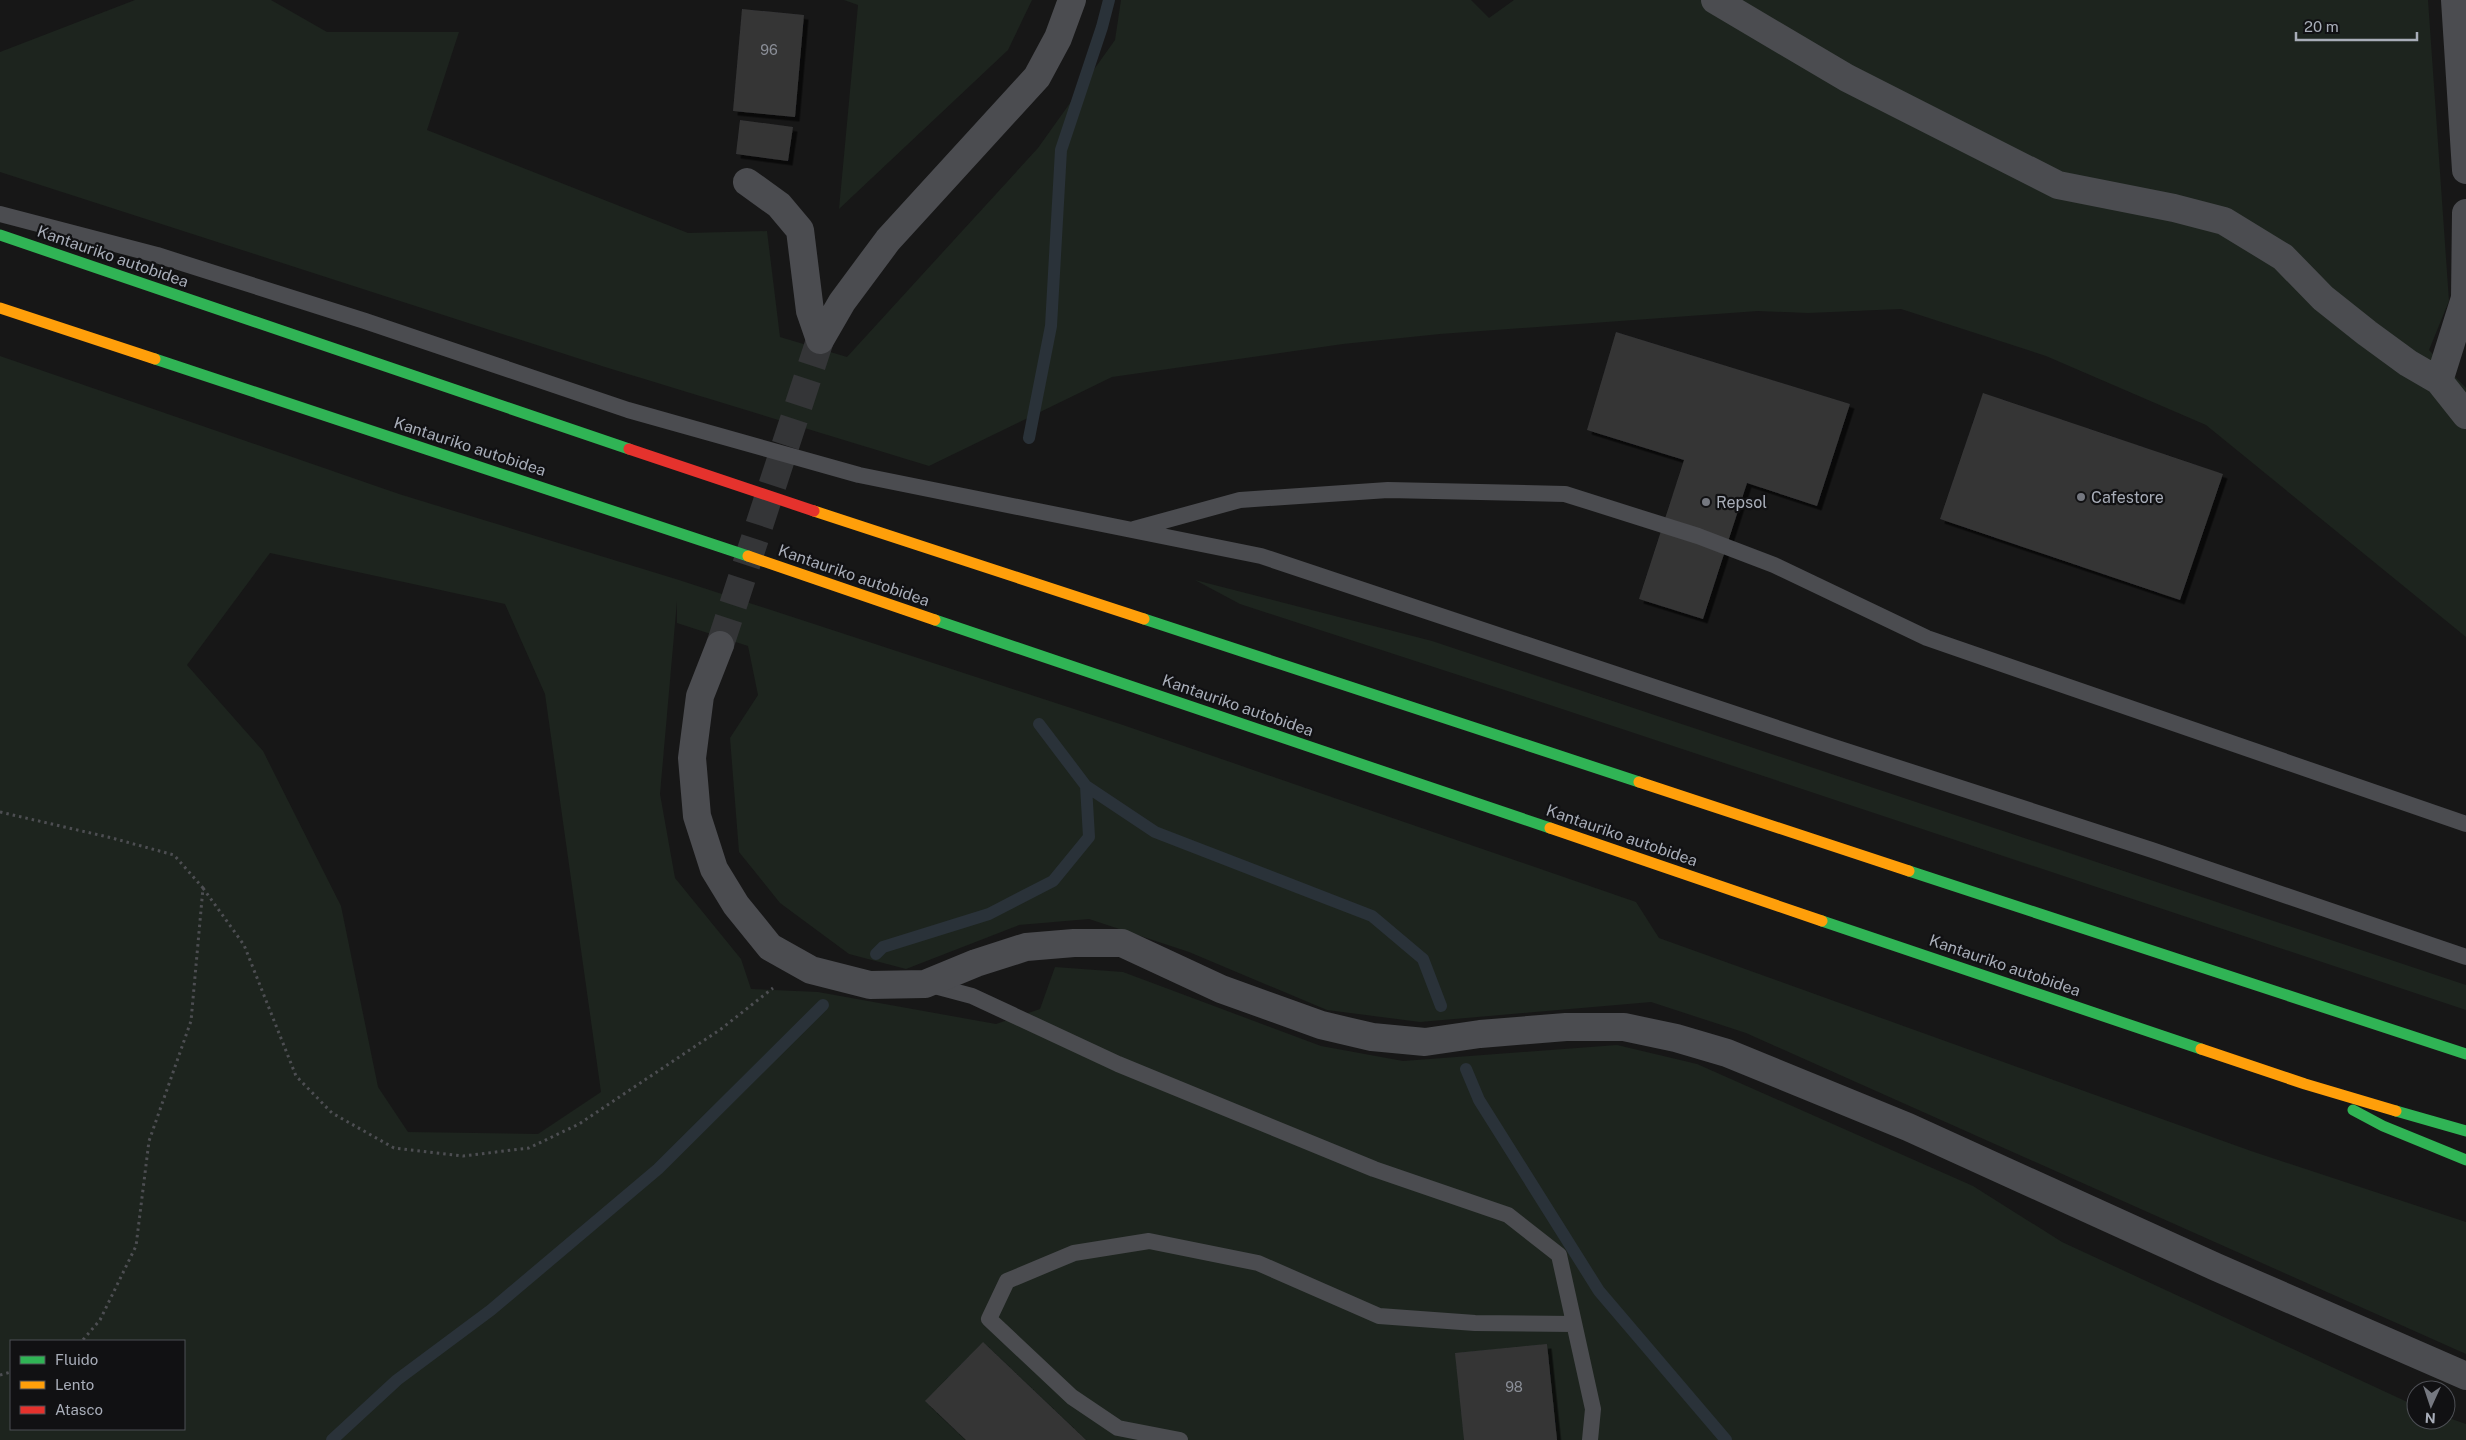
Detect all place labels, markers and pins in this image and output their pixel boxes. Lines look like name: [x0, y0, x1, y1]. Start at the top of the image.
place label: Cafestore: [2091, 488, 2164, 507]
marker: Cafestore: [2075, 491, 2087, 503]
place label: Repsol: [1716, 493, 1767, 512]
marker: Repsol: [1700, 496, 1712, 508]

